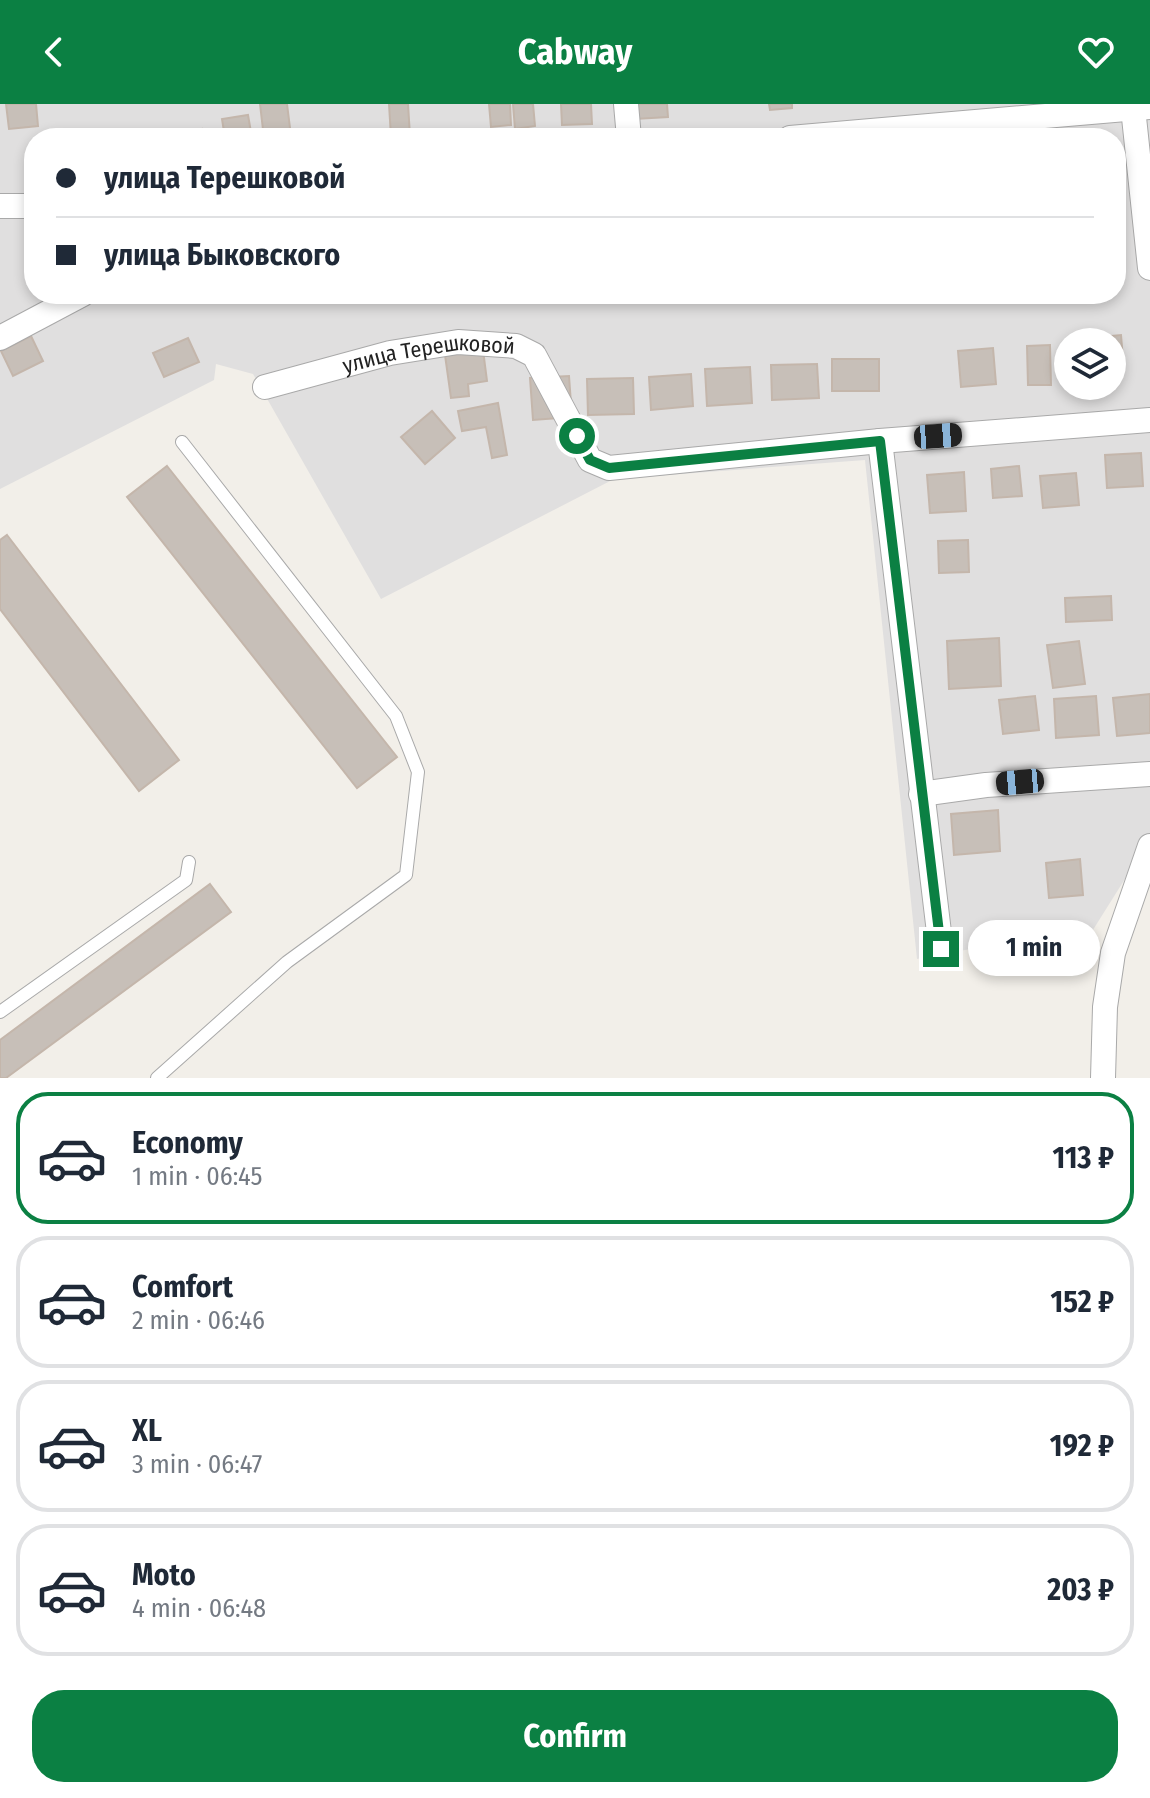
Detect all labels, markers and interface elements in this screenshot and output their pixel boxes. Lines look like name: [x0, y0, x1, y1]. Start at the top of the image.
icon: back: [32, 30, 76, 74]
text: Cabway: [518, 30, 632, 74]
icon: heart: [1074, 30, 1118, 74]
text: улица Терешковой: [104, 160, 345, 196]
text: улица Быковского: [104, 237, 340, 273]
map controls: [1054, 328, 1126, 400]
button: layers: [1054, 328, 1126, 400]
street label: улица Терешковой: [339, 329, 516, 379]
route start: [559, 418, 595, 454]
car: [913, 422, 963, 450]
car: [995, 768, 1045, 796]
callout: 1 min: [969, 921, 1101, 977]
route end: [923, 931, 959, 967]
text: 1 min: [1006, 932, 1062, 963]
icon: car: [36, 1122, 108, 1194]
text: Economy: [132, 1125, 243, 1161]
text: 113 ₽: [1053, 1140, 1114, 1176]
text: 1 min · 06:45: [132, 1161, 262, 1192]
icon: car: [36, 1266, 108, 1338]
text: Comfort: [132, 1269, 233, 1305]
text: 152 ₽: [1051, 1284, 1114, 1320]
text: 2 min · 06:46: [132, 1305, 265, 1336]
icon: car: [36, 1410, 108, 1482]
text: XL: [132, 1413, 162, 1449]
text: 192 ₽: [1050, 1428, 1114, 1464]
text: 3 min · 06:47: [132, 1449, 262, 1480]
icon: car: [36, 1554, 108, 1626]
text: Moto: [132, 1557, 196, 1593]
text: 203 ₽: [1047, 1572, 1114, 1608]
text: 4 min · 06:48: [132, 1593, 266, 1624]
button: Confirm: [32, 1690, 1118, 1782]

